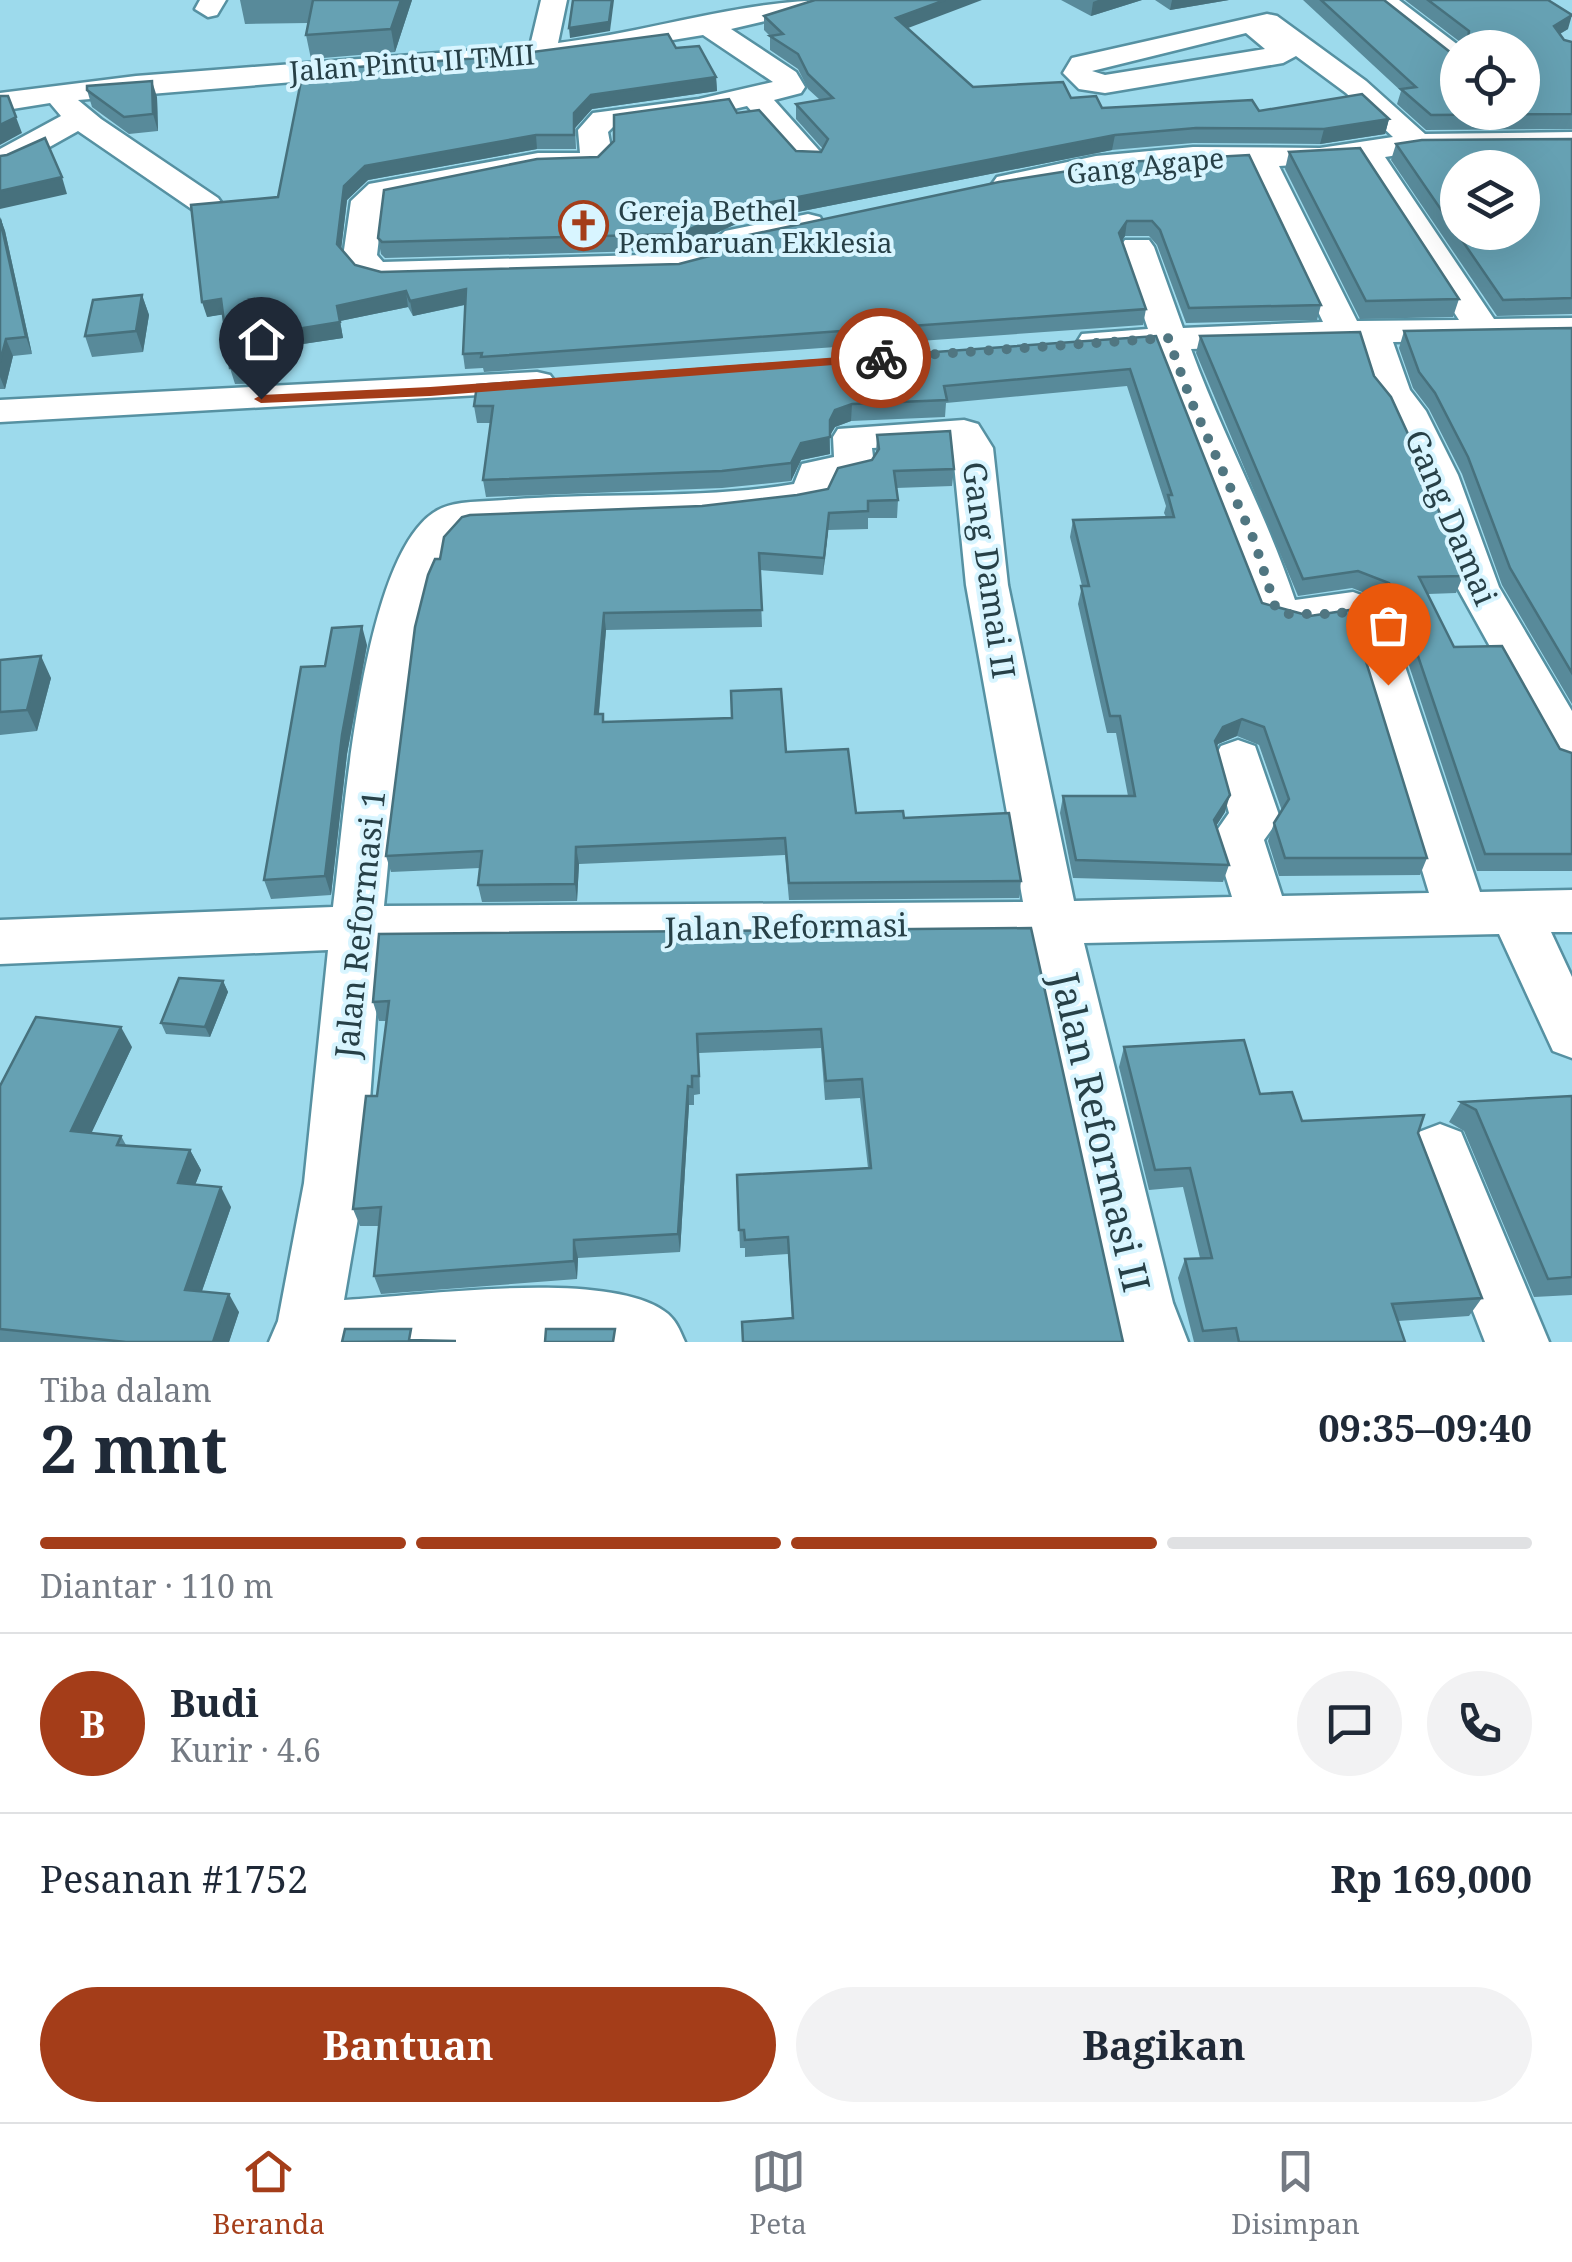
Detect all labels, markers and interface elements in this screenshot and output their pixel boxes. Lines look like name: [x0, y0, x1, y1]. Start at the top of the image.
map controls: [1440, 30, 1540, 250]
button: locate: [1440, 30, 1540, 130]
street label: Jalan Pintu II TMII: [287, 34, 536, 90]
street label: Gang Agape: [1064, 138, 1226, 192]
button: layers: [1440, 150, 1540, 250]
place label: Gereja Bethel Pembaruan Ekklesia: [618, 191, 893, 261]
church icon: Gereja Bethel Pembaruan Ekklesia: [557, 200, 609, 252]
pin: [219, 297, 304, 400]
courier: [831, 308, 931, 408]
icon: home: [234, 312, 289, 367]
icon: bike: [854, 331, 909, 386]
street label: Gang Damai: [1396, 423, 1508, 611]
street label: Gang Damai II: [953, 459, 1027, 681]
pin: [1346, 583, 1431, 686]
icon: bag: [1361, 598, 1416, 653]
street label: Jalan Reformasi 1: [323, 788, 394, 1061]
street label: Jalan Reformasi: [663, 902, 908, 950]
street label: Jalan Reformasi II: [1040, 966, 1164, 1297]
text: Tiba dalam: [40, 1368, 212, 1411]
text: 09:35–09:40: [1318, 1401, 1532, 1453]
text: 2 mnt: [40, 1404, 227, 1492]
text: Diantar · 110 m: [40, 1564, 273, 1607]
button: chat: [1297, 1671, 1402, 1776]
button: phone: [1427, 1671, 1532, 1776]
text: Budi: [170, 1676, 259, 1728]
text: B: [80, 1697, 105, 1749]
text: Kurir · 4.6: [170, 1728, 321, 1771]
text: Pesanan #1752: [40, 1852, 308, 1904]
text: Rp 169,000: [1331, 1852, 1532, 1904]
button: Bantuan: [40, 1987, 776, 2102]
button: Bagikan: [796, 1987, 1532, 2102]
tab: Beranda: [212, 2144, 325, 2242]
tab: Peta: [749, 2144, 807, 2242]
tab: Disimpan: [1231, 2144, 1360, 2242]

